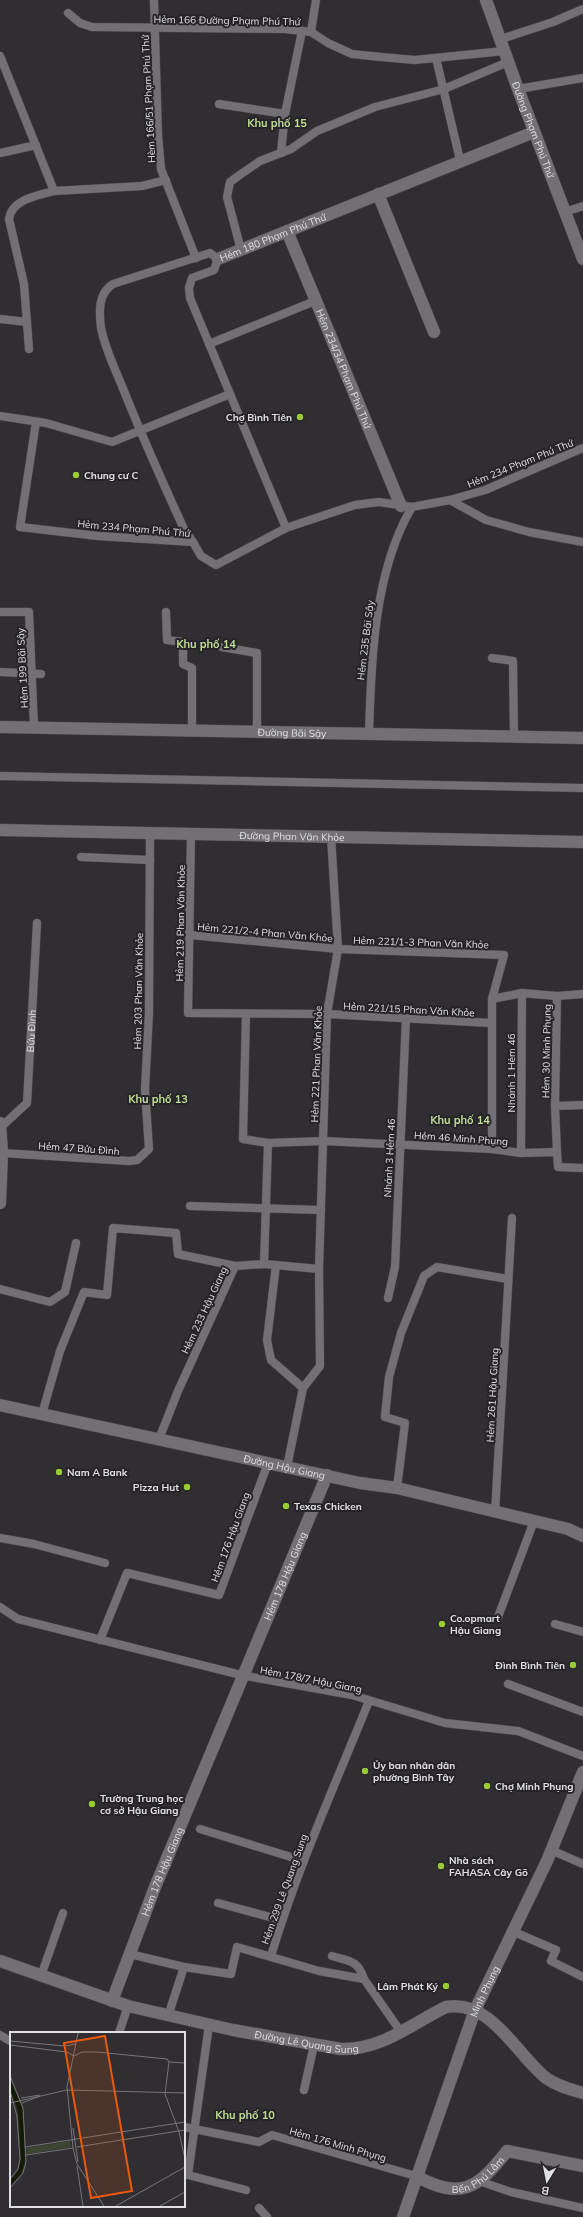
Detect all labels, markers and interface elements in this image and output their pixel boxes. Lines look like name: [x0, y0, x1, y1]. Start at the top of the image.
street label: Hẻm 166 Đường Phạm Phú Thứ: [154, 13, 302, 28]
street label: Hèm 166/51 Phạm Phú Thứ: [139, 33, 158, 163]
street label: Đường Phạm Phú Thứ: [509, 80, 558, 181]
district label: Khu phố 15: [247, 116, 307, 130]
street label: Hẻm 180 Phạm Phú Thứ: [218, 210, 329, 265]
street label: Hẻm 234/34 Phạm Phú Thứ: [313, 307, 375, 432]
place label: Chợ Bình Tiên: [226, 411, 292, 424]
marker: Chợ Bình Tiên: [295, 412, 305, 422]
street label: Hẻm 234 Phạm Phú Thứ: [465, 436, 576, 491]
place label: Chung cư C: [84, 469, 139, 482]
marker: Chung cư C: [71, 470, 81, 480]
street label: Hẻm 234 Phạm Phú Thứ: [77, 517, 192, 540]
street label: Hẻm 235 Bãi Sậy: [354, 599, 377, 681]
street label: Hẻm 199 Bãi Sậy: [14, 627, 31, 708]
district label: Khu phố 14: [176, 637, 236, 651]
street label: Đường Bãi Sậy: [257, 726, 327, 740]
street label: Đường Phan Văn Khỏe: [239, 829, 345, 844]
street label: Hẻm 219 Phan Văn Khỏe: [173, 865, 188, 981]
street label: Hẻm 221/2-4 Phan Văn Khỏe: [197, 920, 333, 945]
street label: Hẻm 203 Phan Văn Khỏe: [131, 933, 146, 1049]
street label: Hẻm 221/1-3 Phan Văn Khỏe: [353, 934, 489, 951]
street label: Hẻm 221/15 Phan Văn Khỏe: [343, 1000, 475, 1019]
street label: Hẻm 30 Minh Phụng: [539, 1004, 554, 1098]
street label: Hẻm 221 Phan Văn Khỏe: [308, 1005, 325, 1123]
street label: Bửu Đình: [24, 1009, 39, 1053]
street label: Nhánh 1 Hẻm 46: [505, 1034, 518, 1112]
district label: Khu phố 13: [128, 1092, 188, 1106]
district label: Khu phố 14: [430, 1113, 490, 1127]
street label: Nhánh 3 Hẻm 46: [381, 1118, 398, 1198]
street label: Hẻm 46 Minh Phụng: [413, 1129, 509, 1148]
street label: Hẻm 47 Bửu Đình: [38, 1139, 120, 1158]
street label: Hẻm 233 Hậu Giang: [179, 1265, 230, 1356]
street label: Hẻm 261 Hậu Giang: [484, 1347, 501, 1443]
street label: Đường Hậu Giang: [242, 1452, 326, 1482]
place label: Nam A Bank: [67, 1466, 128, 1479]
marker: Nam A Bank: [54, 1467, 64, 1477]
place label: Pizza Hut: [133, 1481, 179, 1494]
marker: Pizza Hut: [182, 1482, 192, 1492]
street label: Hẻm 176 Hậu Giang: [208, 1490, 253, 1584]
place label: Texas Chicken: [294, 1500, 362, 1513]
marker: Texas Chicken: [281, 1501, 291, 1511]
street label: Hẻm 178 Hậu Giang: [261, 1530, 310, 1622]
place label: Co.opmart Hậu Giang: [450, 1612, 501, 1637]
marker: Co.opmart Hậu Giang: [437, 1619, 447, 1629]
place label: Đình Bình Tiên: [494, 1659, 565, 1672]
marker: Đình Bình Tiên: [568, 1660, 578, 1670]
street label: Hẻm 178/7 Hậu Giang: [259, 1663, 363, 1696]
place label: Ủy ban nhân dân phường Bình Tây: [373, 1759, 455, 1784]
marker: Ủy ban nhân dân phường Bình Tây: [360, 1766, 370, 1776]
place label: Chợ Minh Phụng: [495, 1780, 574, 1793]
marker: Chợ Minh Phụng: [482, 1781, 492, 1791]
place label: Trường Trung học cơ sở Hậu Giang: [100, 1792, 184, 1817]
marker: Trường Trung học cơ sở Hậu Giang: [87, 1799, 97, 1809]
street label: Hẻm 178 Hậu Giang: [139, 1825, 186, 1918]
street label: Hẻm 299 Lê Quang Sung: [258, 1832, 310, 1946]
place label: Nhà sách FAHASA Cây Gõ: [449, 1854, 528, 1879]
marker: Nhà sách FAHASA Cây Gõ: [436, 1861, 446, 1871]
street label: Minh Phụng: [467, 1964, 502, 2019]
place label: Lâm Phát Ký: [377, 1980, 439, 1993]
marker: Lâm Phát Ký: [441, 1981, 451, 1991]
street label: Đường Lê Quang Sung: [254, 2028, 359, 2056]
inset map: [10, 2032, 185, 2207]
district label: Khu phố 10: [215, 2108, 275, 2122]
street label: Hẻm 176 Minh Phụng: [288, 2124, 388, 2165]
street label: Bến Phú Lâm: [452, 2154, 507, 2196]
north arrow: [527, 2161, 567, 2201]
text: B: [540, 2183, 550, 2198]

